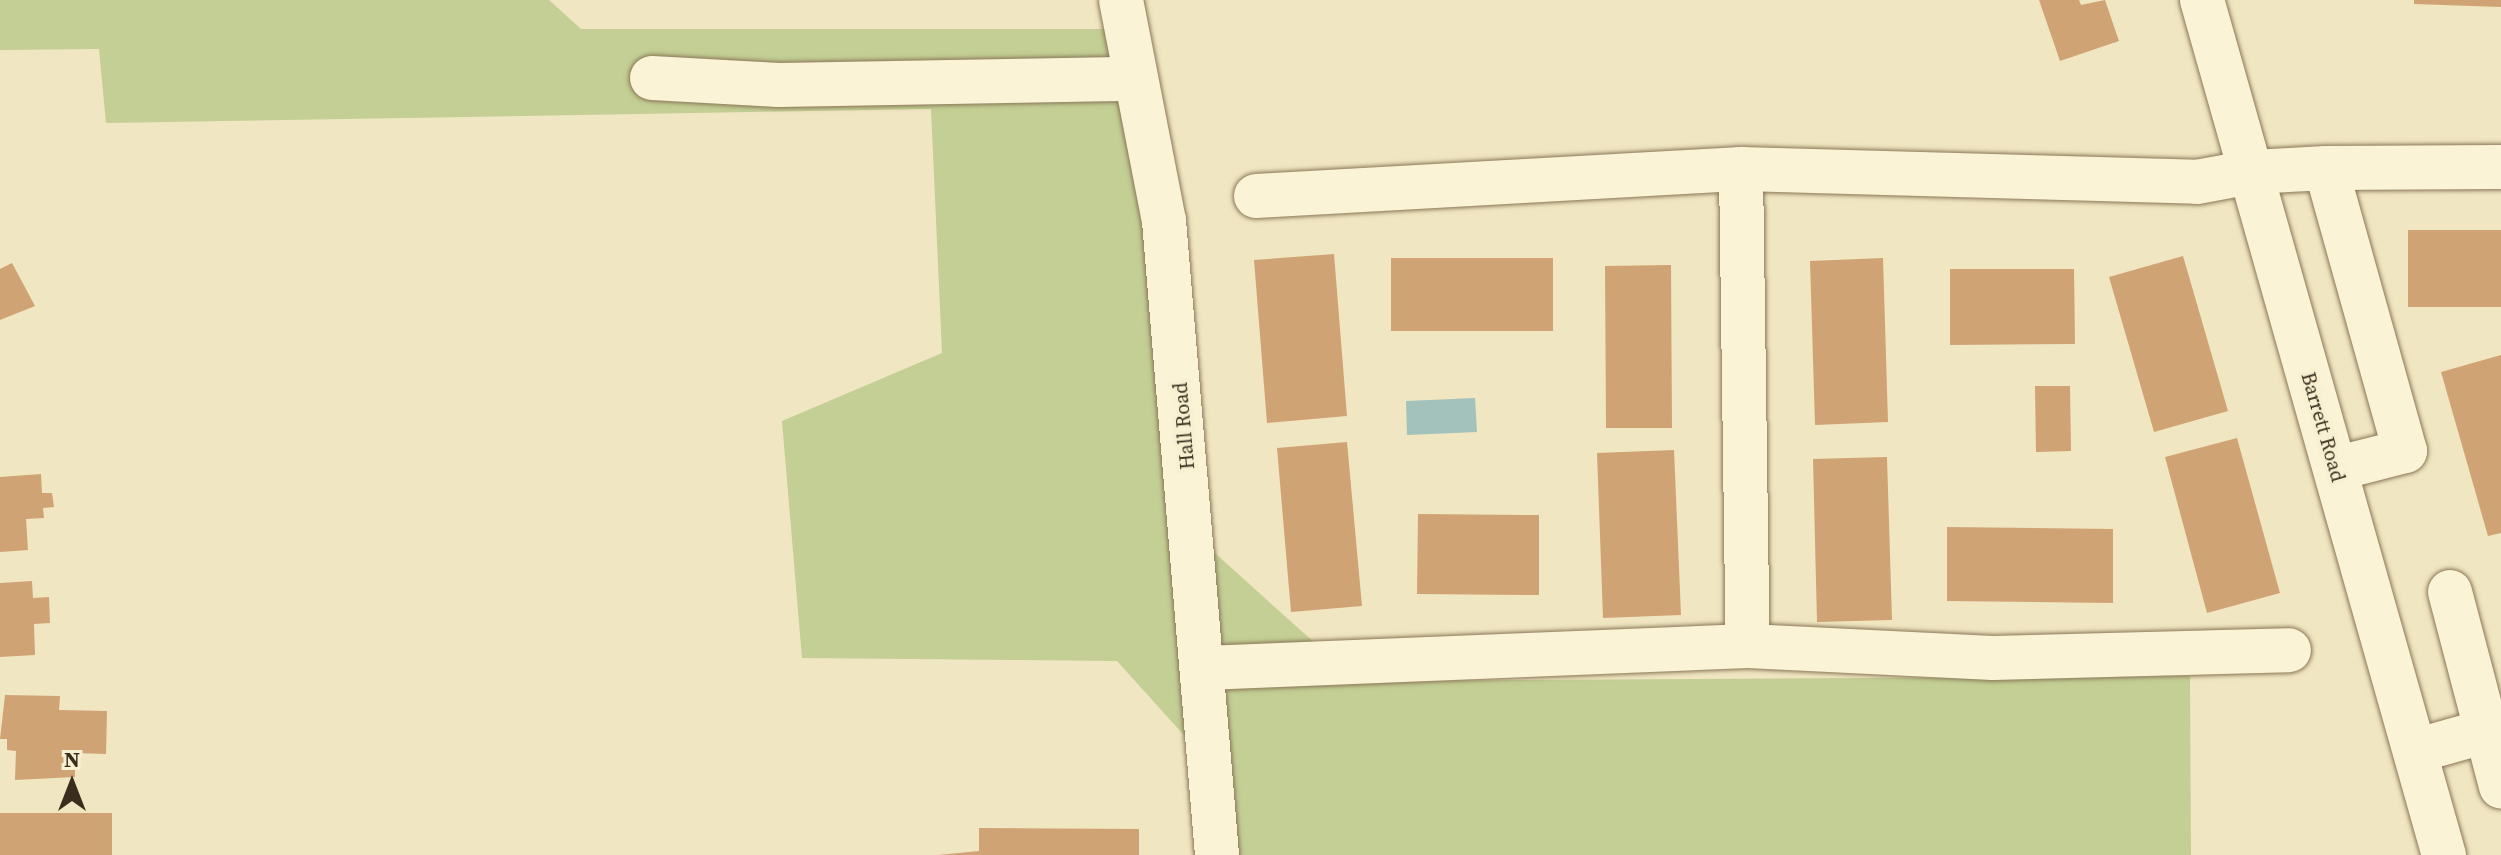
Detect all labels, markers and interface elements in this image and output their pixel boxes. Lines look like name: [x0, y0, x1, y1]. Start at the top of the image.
street label: Barrett Road: [2296, 370, 2350, 484]
street label: Hall Road: [1168, 381, 1200, 471]
north arrow: [32, 743, 112, 823]
text: N: [64, 744, 80, 774]

